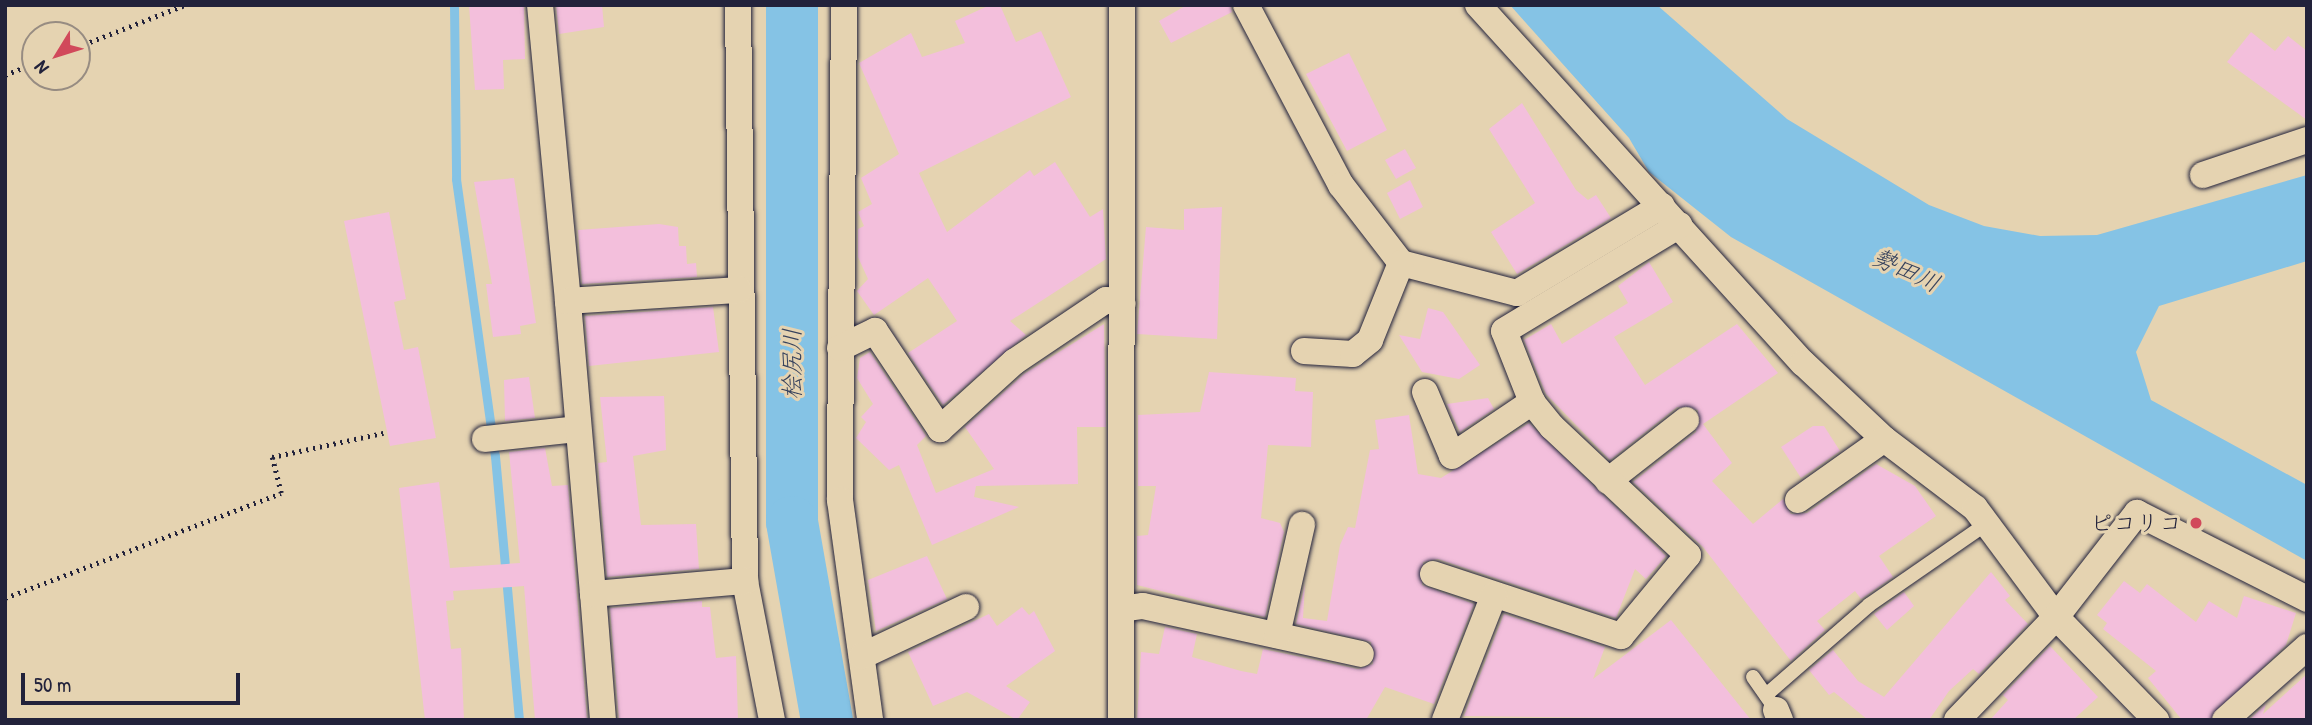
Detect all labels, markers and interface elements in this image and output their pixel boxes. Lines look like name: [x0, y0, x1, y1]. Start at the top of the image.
north arrow: [21, 21, 91, 91]
text: N: [28, 56, 54, 80]
water label: 勢田川: [1867, 242, 1945, 298]
water label: 桧尻川: [778, 328, 806, 400]
place label: ピコリコ: [2090, 509, 2182, 537]
marker: ピコリコ: [2188, 515, 2204, 531]
scale bar: [24, 658, 243, 702]
text: 50 m: [34, 670, 71, 699]

